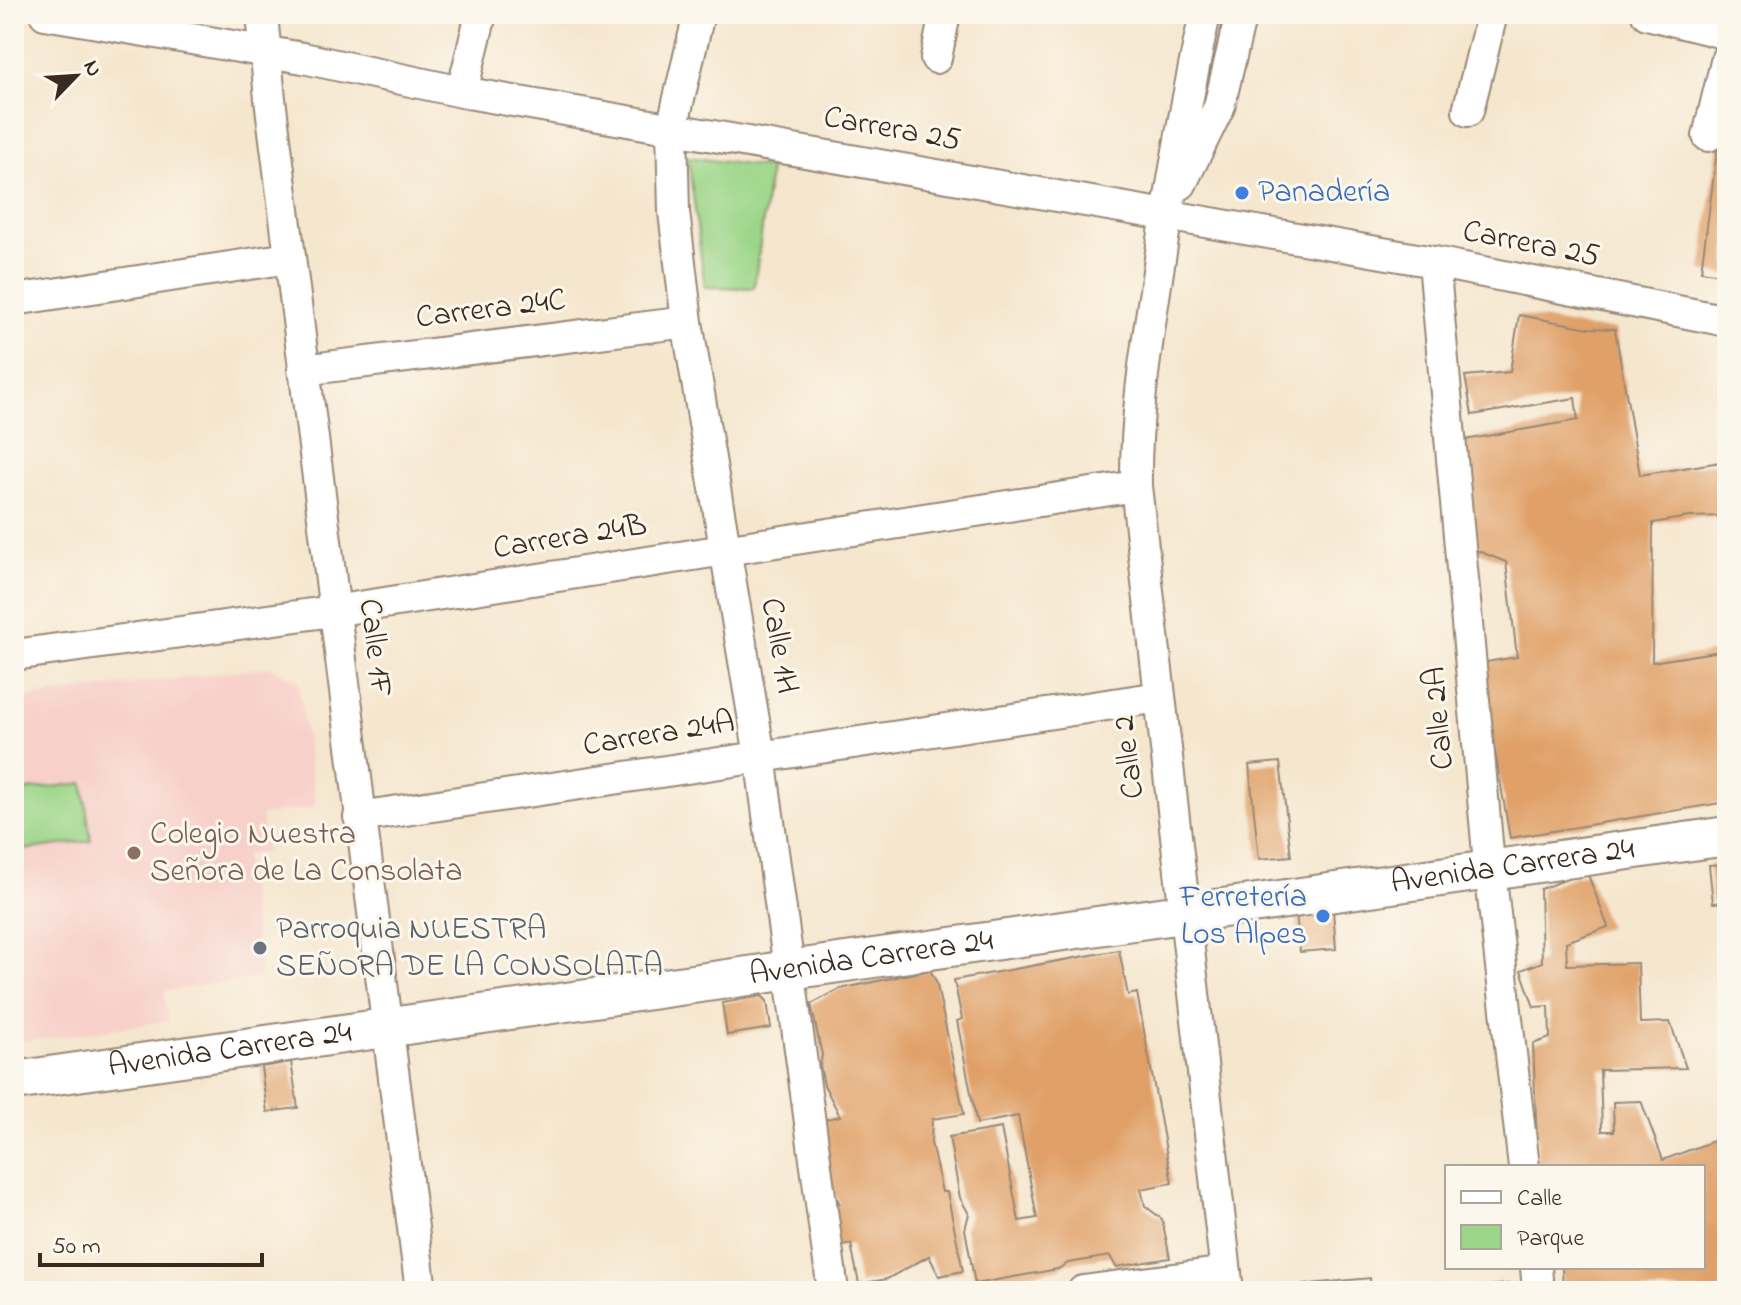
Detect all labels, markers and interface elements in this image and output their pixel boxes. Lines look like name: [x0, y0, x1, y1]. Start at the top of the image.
north arrow: [36, 36, 116, 116]
text: N: [74, 55, 109, 82]
street label: Carrera 25: [820, 95, 964, 165]
place label: Panadería: [1258, 170, 1390, 217]
marker: Panadería: [1233, 184, 1251, 202]
street label: Carrera 25: [1459, 209, 1603, 281]
street label: Carrera 24C: [413, 277, 569, 343]
street label: Carrera 24B: [490, 503, 650, 573]
street label: Calle 1H: [746, 594, 810, 698]
street label: Calle 1F: [345, 596, 403, 700]
street label: Calle 2A: [1412, 664, 1468, 772]
street label: Carrera 24A: [580, 700, 738, 770]
street label: Calle 2: [1102, 712, 1158, 801]
place label: Colegio Nuestra Señora de La Consolata: [150, 812, 463, 896]
street label: Avenida Carrera 24: [1388, 826, 1638, 907]
marker: Colegio Nuestra Señora de La Consolata: [125, 844, 143, 862]
place label: Ferretería Los Alpes: [1179, 875, 1307, 959]
place label: Parroquia NUESTRA SEÑORA DE LA CONSOLATA: [276, 907, 663, 991]
marker: Ferretería Los Alpes: [1314, 907, 1332, 925]
street label: Avenida Carrera 24: [746, 918, 996, 999]
marker: Parroquia NUESTRA SEÑORA DE LA CONSOLATA: [251, 939, 269, 957]
street label: Avenida Carrera 24: [105, 1009, 355, 1091]
legend: [1445, 1165, 1705, 1269]
text: Calle: [1517, 1182, 1562, 1217]
scale bar: [40, 1217, 262, 1267]
text: Parque: [1517, 1222, 1584, 1257]
text: 50 m: [52, 1230, 101, 1265]

